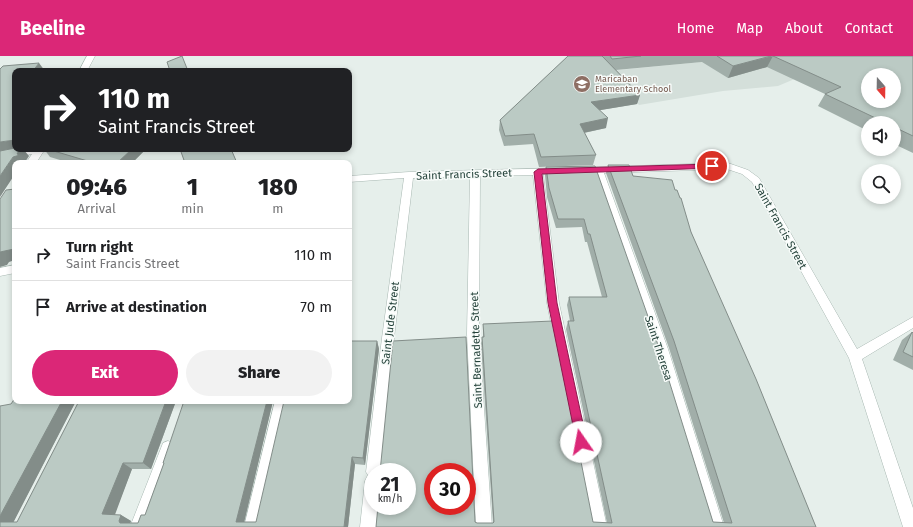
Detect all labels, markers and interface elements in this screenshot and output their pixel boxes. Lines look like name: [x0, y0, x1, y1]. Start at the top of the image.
text: Beeline: [20, 17, 85, 40]
text: Home: [677, 20, 714, 37]
text: Map: [736, 20, 763, 37]
text: About: [785, 20, 823, 37]
text: Contact: [845, 20, 893, 37]
north arrow: [861, 68, 901, 108]
map controls: [861, 68, 901, 204]
school or university icon: Maricaban Elementary School: [572, 74, 592, 94]
place label: Maricaban Elementary School: [595, 74, 672, 94]
text: 110 m: [98, 82, 170, 115]
icon: right: [32, 84, 84, 136]
text: Saint Francis Street: [98, 116, 255, 138]
button: sound: [861, 116, 901, 156]
pin: [695, 149, 729, 183]
icon: arrive: [701, 155, 723, 177]
button: search: [861, 164, 901, 204]
street label: Saint Francis Street: [416, 166, 512, 183]
text: 09:46: [66, 173, 127, 201]
text: 1: [187, 173, 198, 201]
text: 180: [258, 173, 298, 201]
street label: Saint Francis Street: [752, 181, 810, 271]
text: Arrival: [78, 201, 116, 216]
text: min: [181, 201, 204, 216]
text: m: [272, 201, 283, 216]
text: Turn right: [66, 238, 133, 256]
icon: right: [32, 244, 54, 266]
text: 110 m: [294, 246, 332, 264]
text: Saint Francis Street: [66, 256, 179, 271]
street label: Saint Jude Street: [379, 281, 402, 365]
street label: Saint Bernadette Street: [468, 291, 485, 409]
icon: arrive: [32, 296, 54, 318]
text: Arrive at destination: [66, 298, 207, 316]
text: 70 m: [300, 298, 332, 316]
street label: Saint Theresa: [642, 314, 675, 382]
button: Exit: [32, 350, 178, 396]
button: Share: [186, 350, 332, 396]
position arrow: [560, 421, 602, 463]
speed limit sign: 30: [424, 463, 476, 515]
text: 21: [380, 472, 400, 496]
text: km/h: [378, 493, 402, 505]

